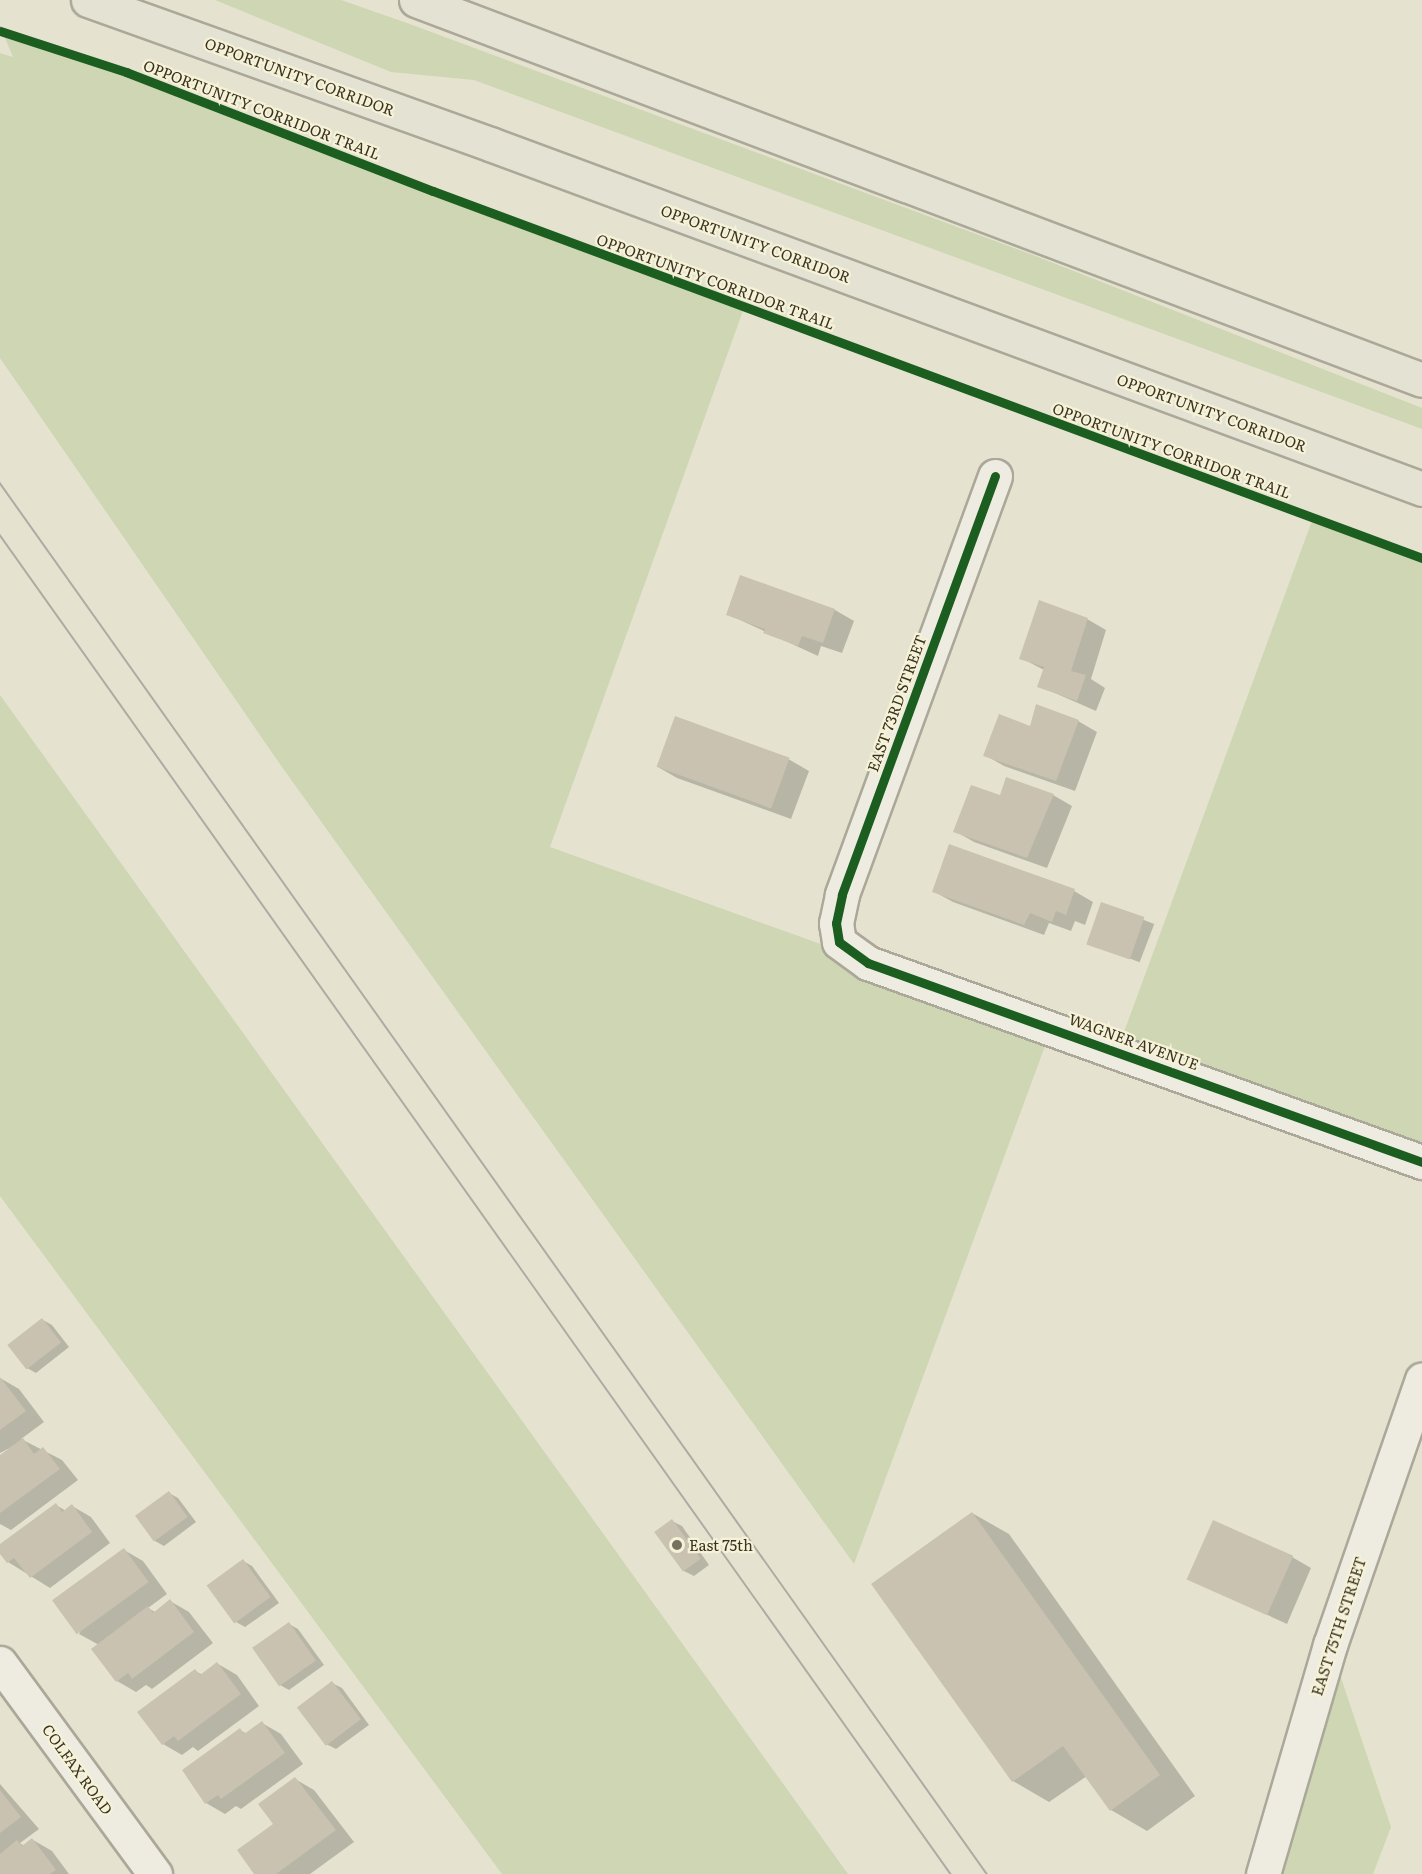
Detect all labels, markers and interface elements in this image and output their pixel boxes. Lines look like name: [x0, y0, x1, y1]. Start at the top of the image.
street label: OPPORTUNITY CORRIDOR: [203, 33, 397, 119]
street label: OPPORTUNITY CORRIDOR TRAIL: [141, 55, 383, 163]
street label: OPPORTUNITY CORRIDOR: [659, 200, 853, 286]
street label: OPPORTUNITY CORRIDOR TRAIL: [594, 229, 838, 333]
street label: OPPORTUNITY CORRIDOR: [1115, 369, 1309, 455]
street label: OPPORTUNITY CORRIDOR TRAIL: [1050, 398, 1294, 502]
street label: EAST 73RD STREET: [863, 632, 929, 774]
street label: WAGNER AVENUE: [1067, 1009, 1201, 1073]
place label: East 75th: [689, 1536, 753, 1554]
marker: East 75th: [670, 1538, 684, 1552]
street label: EAST 75TH STREET: [1307, 1554, 1369, 1698]
street label: COLFAX ROAD: [39, 1720, 117, 1818]

